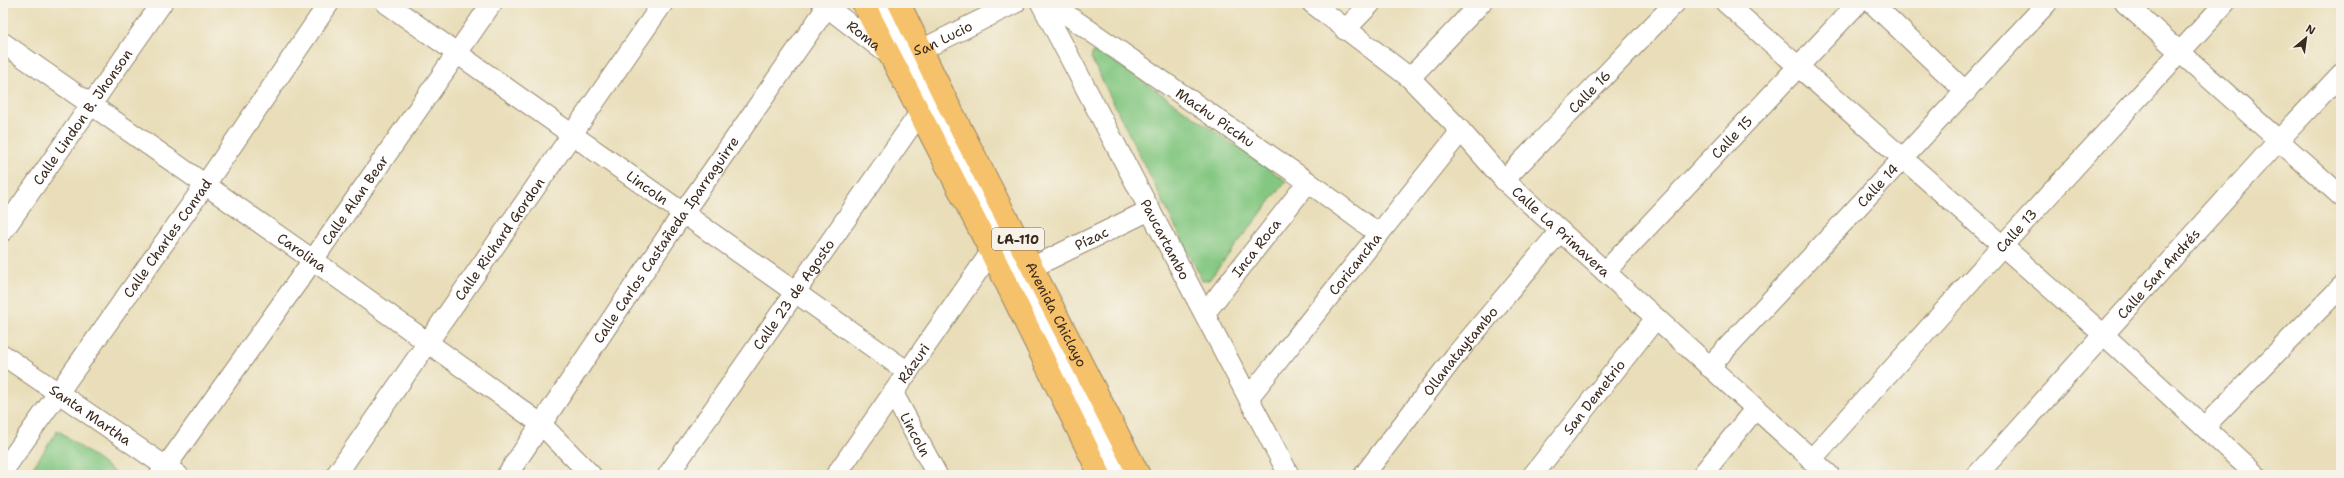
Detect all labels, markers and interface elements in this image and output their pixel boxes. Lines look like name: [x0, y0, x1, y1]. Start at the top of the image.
street label: Roma: [843, 17, 885, 54]
street label: San Lucio: [912, 17, 975, 59]
north arrow: [2286, 18, 2326, 58]
text: N: [2303, 21, 2318, 39]
street label: Calle Lindon B. Jhonson: [29, 45, 136, 189]
street label: Calle 16: [1564, 66, 1614, 117]
street label: Machu Picchu: [1172, 84, 1258, 151]
street label: Calle 15: [1707, 112, 1756, 162]
street label: Calle Carlos Castañeda Iparraguirre: [589, 133, 743, 347]
street label: Calle Alan Bear: [317, 151, 393, 248]
street label: Calle 14: [1853, 160, 1903, 211]
street label: Lincoln: [623, 167, 672, 209]
street label: Calle Richard Gordon: [451, 174, 549, 304]
street label: Calle Charles Conrad: [119, 175, 216, 301]
street label: Calle La Primavera: [1508, 182, 1614, 281]
street label: Paucartambo: [1137, 196, 1194, 283]
street label: Calle 13: [1992, 205, 2041, 256]
street label: Inca Roca: [1228, 215, 1285, 281]
street label: Pízac: [1072, 223, 1111, 254]
street label: Calle San Andrés: [2113, 225, 2204, 323]
road number: LA-110: [992, 228, 1044, 250]
street label: Carolina: [274, 229, 331, 276]
street label: Coricancha: [1325, 229, 1385, 299]
street label: Calle 23 de Agosto: [749, 235, 838, 353]
street label: Avenida Chiclayo: [1022, 259, 1091, 370]
street label: Ollanataytambo: [1419, 303, 1502, 399]
street label: Rázuri: [894, 340, 934, 387]
street label: San Demetrio: [1559, 356, 1629, 438]
street label: Santa Martha: [46, 381, 135, 449]
street label: Lincoln: [896, 409, 935, 460]

